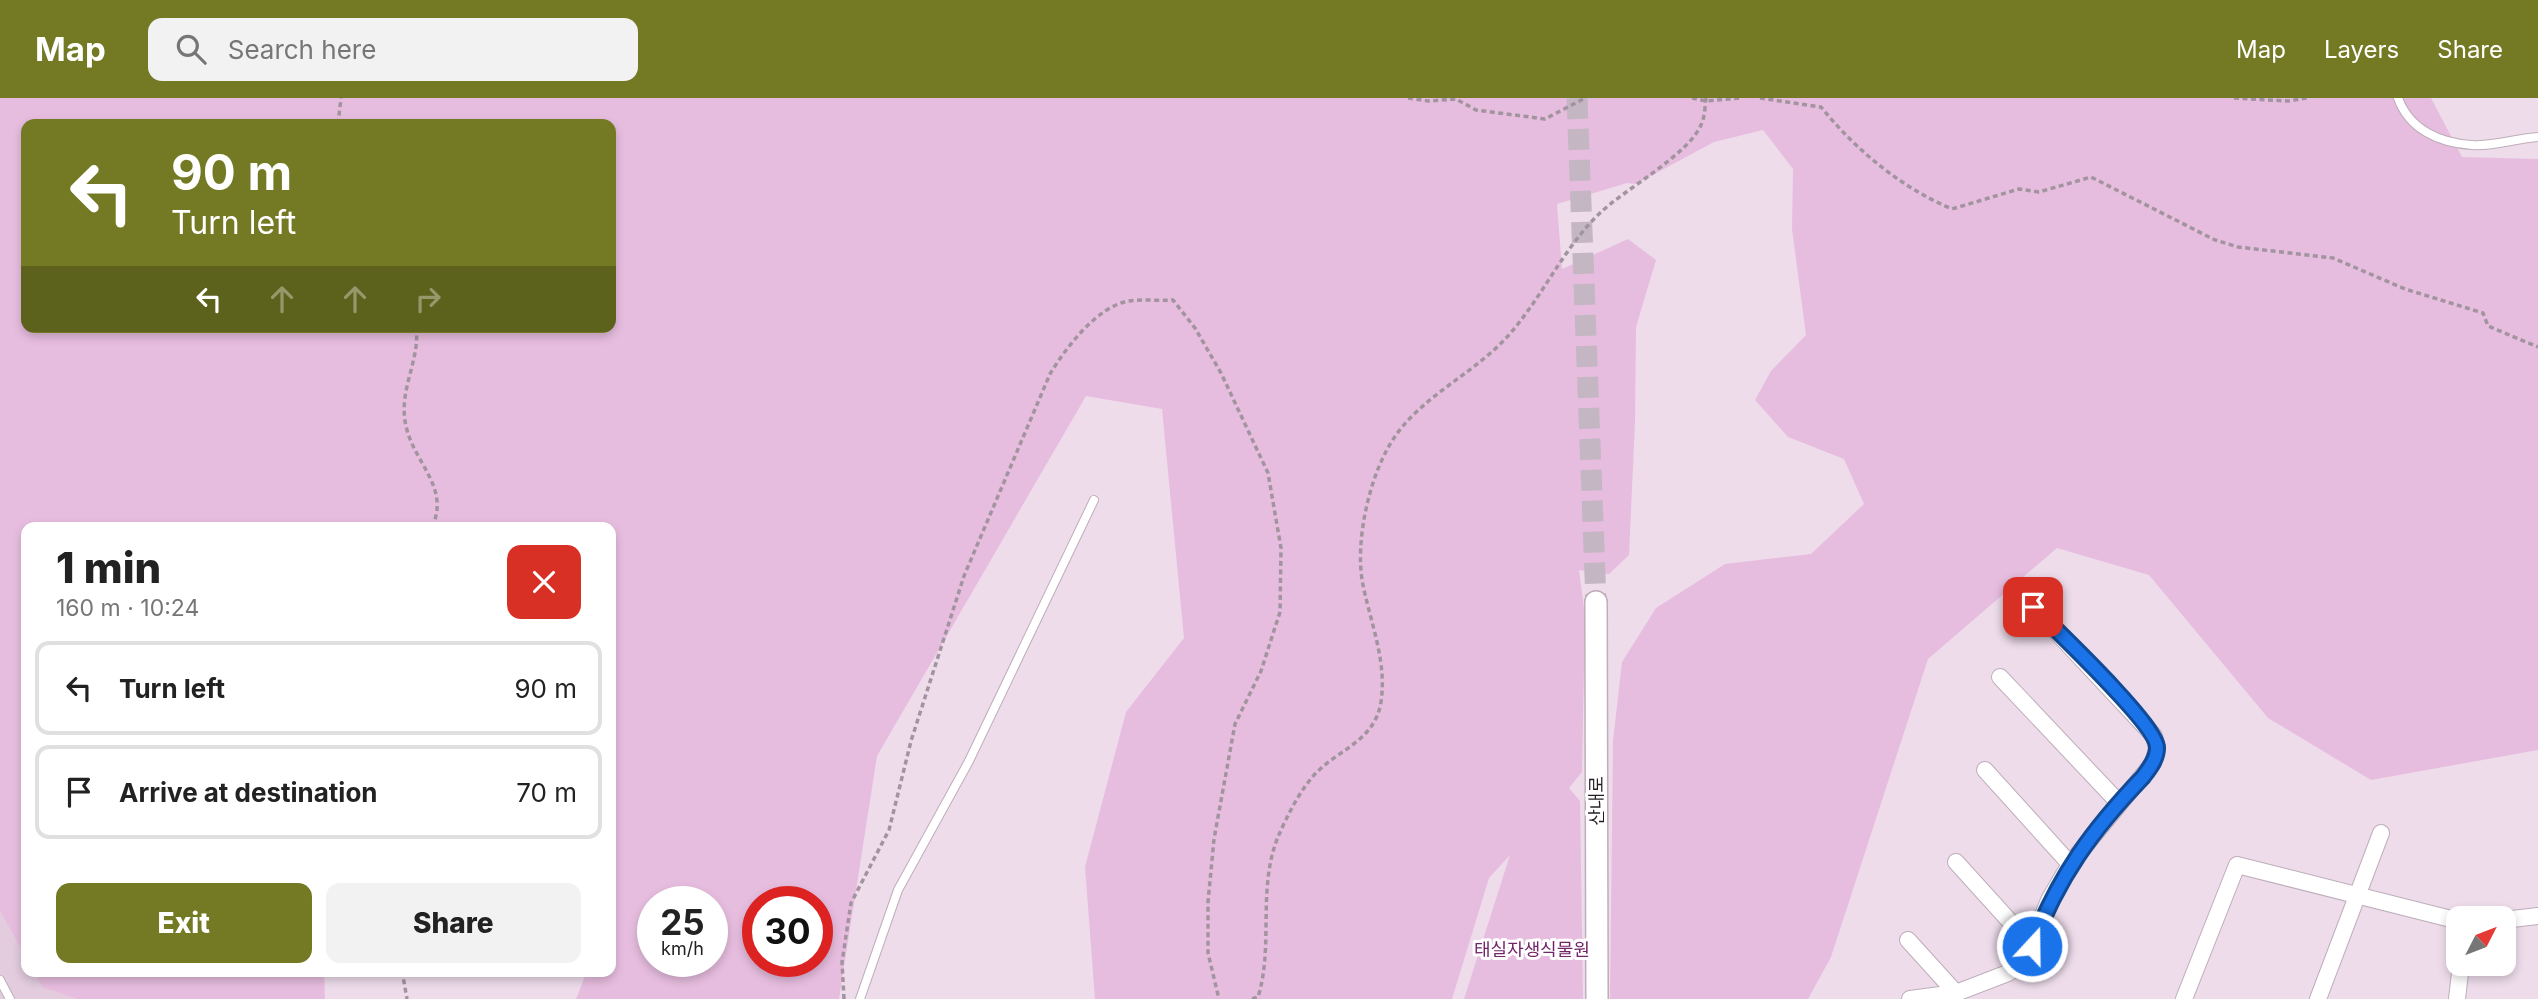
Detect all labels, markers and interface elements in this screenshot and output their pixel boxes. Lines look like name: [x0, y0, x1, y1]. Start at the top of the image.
search box: [148, 18, 638, 81]
text: Map: [35, 29, 106, 69]
icon: search: [172, 30, 210, 68]
text: Search here: [228, 34, 376, 65]
text: Map: [2236, 35, 2286, 64]
text: Layers: [2324, 35, 2399, 64]
text: Share: [2437, 35, 2503, 64]
text: 90 m: [171, 143, 292, 202]
icon: left: [56, 147, 147, 238]
text: Turn left: [171, 203, 296, 242]
icon: left: [190, 280, 228, 318]
icon: ahead: [263, 280, 301, 318]
icon: ahead: [336, 280, 374, 318]
icon: right: [409, 280, 447, 318]
text: 1 min: [56, 542, 161, 593]
button: close: [507, 545, 581, 619]
pin: [2003, 577, 2063, 637]
icon: arrive: [2014, 588, 2052, 626]
text: 160 m · 10:24: [56, 594, 199, 622]
icon: left: [60, 669, 98, 707]
text: Turn left: [119, 673, 225, 704]
text: 90 m: [514, 673, 577, 704]
icon: arrive: [60, 773, 98, 811]
street label: 산내로: [1586, 776, 1607, 826]
text: Arrive at destination: [119, 777, 378, 808]
text: 70 m: [516, 777, 577, 808]
button: Exit: [56, 883, 312, 963]
button: Share: [326, 883, 581, 963]
speed limit sign: 30: [742, 886, 833, 977]
text: 25: [660, 901, 705, 943]
north arrow: [2446, 906, 2516, 976]
map controls: [2446, 906, 2516, 976]
position arrow: [1995, 909, 2069, 983]
text: km/h: [661, 938, 704, 959]
park label: 태실자생식물원: [1474, 939, 1590, 960]

